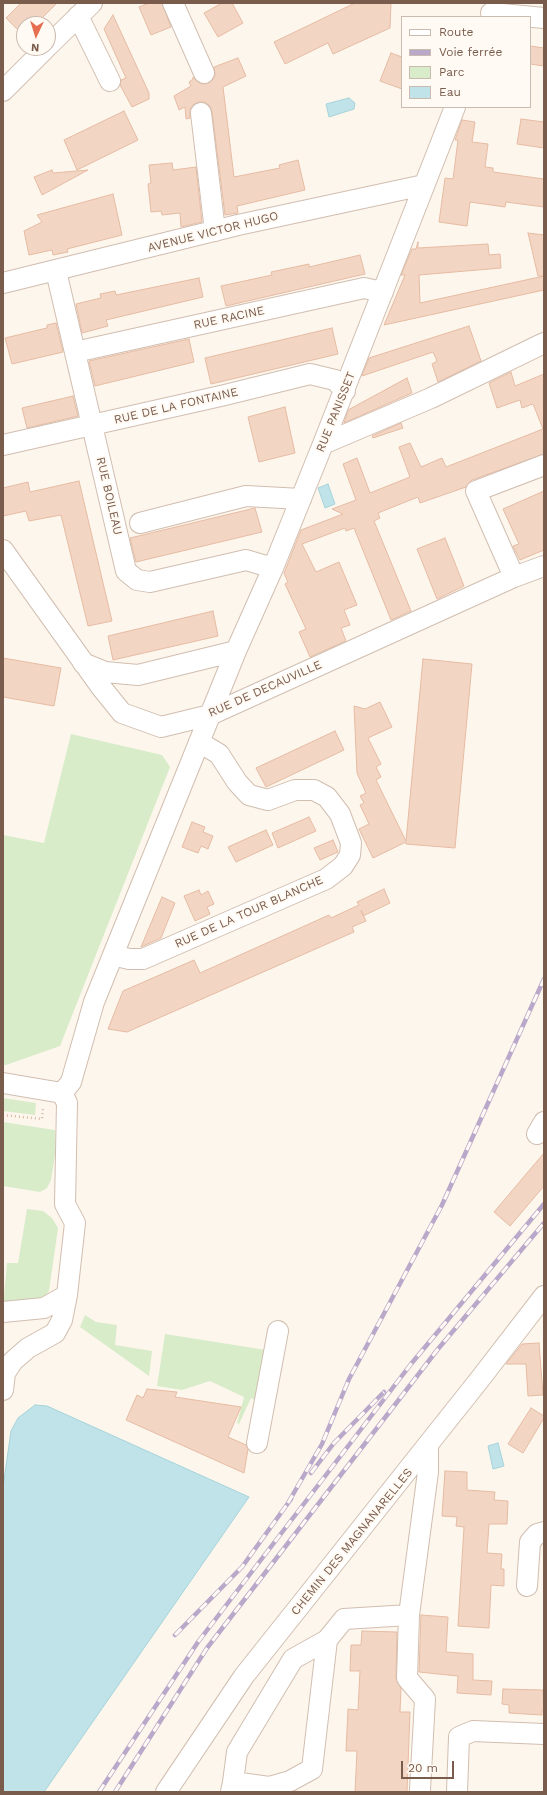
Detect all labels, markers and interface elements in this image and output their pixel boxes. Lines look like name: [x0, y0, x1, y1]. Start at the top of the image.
north arrow: [16, 16, 56, 56]
legend: [401, 16, 531, 108]
text: Route: [439, 25, 473, 39]
text: N: [31, 41, 40, 54]
text: Voie ferrée: [439, 45, 502, 59]
text: Parc: [439, 65, 465, 79]
text: Eau: [439, 85, 461, 99]
street label: AVENUE VICTOR HUGO: [146, 209, 280, 255]
street label: RUE RACINE: [192, 303, 266, 333]
street label: RUE PANISSET: [313, 370, 359, 454]
street label: RUE DE LA FONTAINE: [113, 385, 239, 427]
street label: RUE BOILEAU: [93, 456, 125, 536]
street label: RUE DE DECAUVILLE: [206, 658, 324, 720]
street label: RUE DE LA TOUR BLANCHE: [173, 873, 325, 951]
street label: CHEMIN DES MAGNANARELLES: [288, 1466, 416, 1618]
scale bar: [403, 1753, 456, 1779]
text: 20 m: [408, 1761, 438, 1775]

